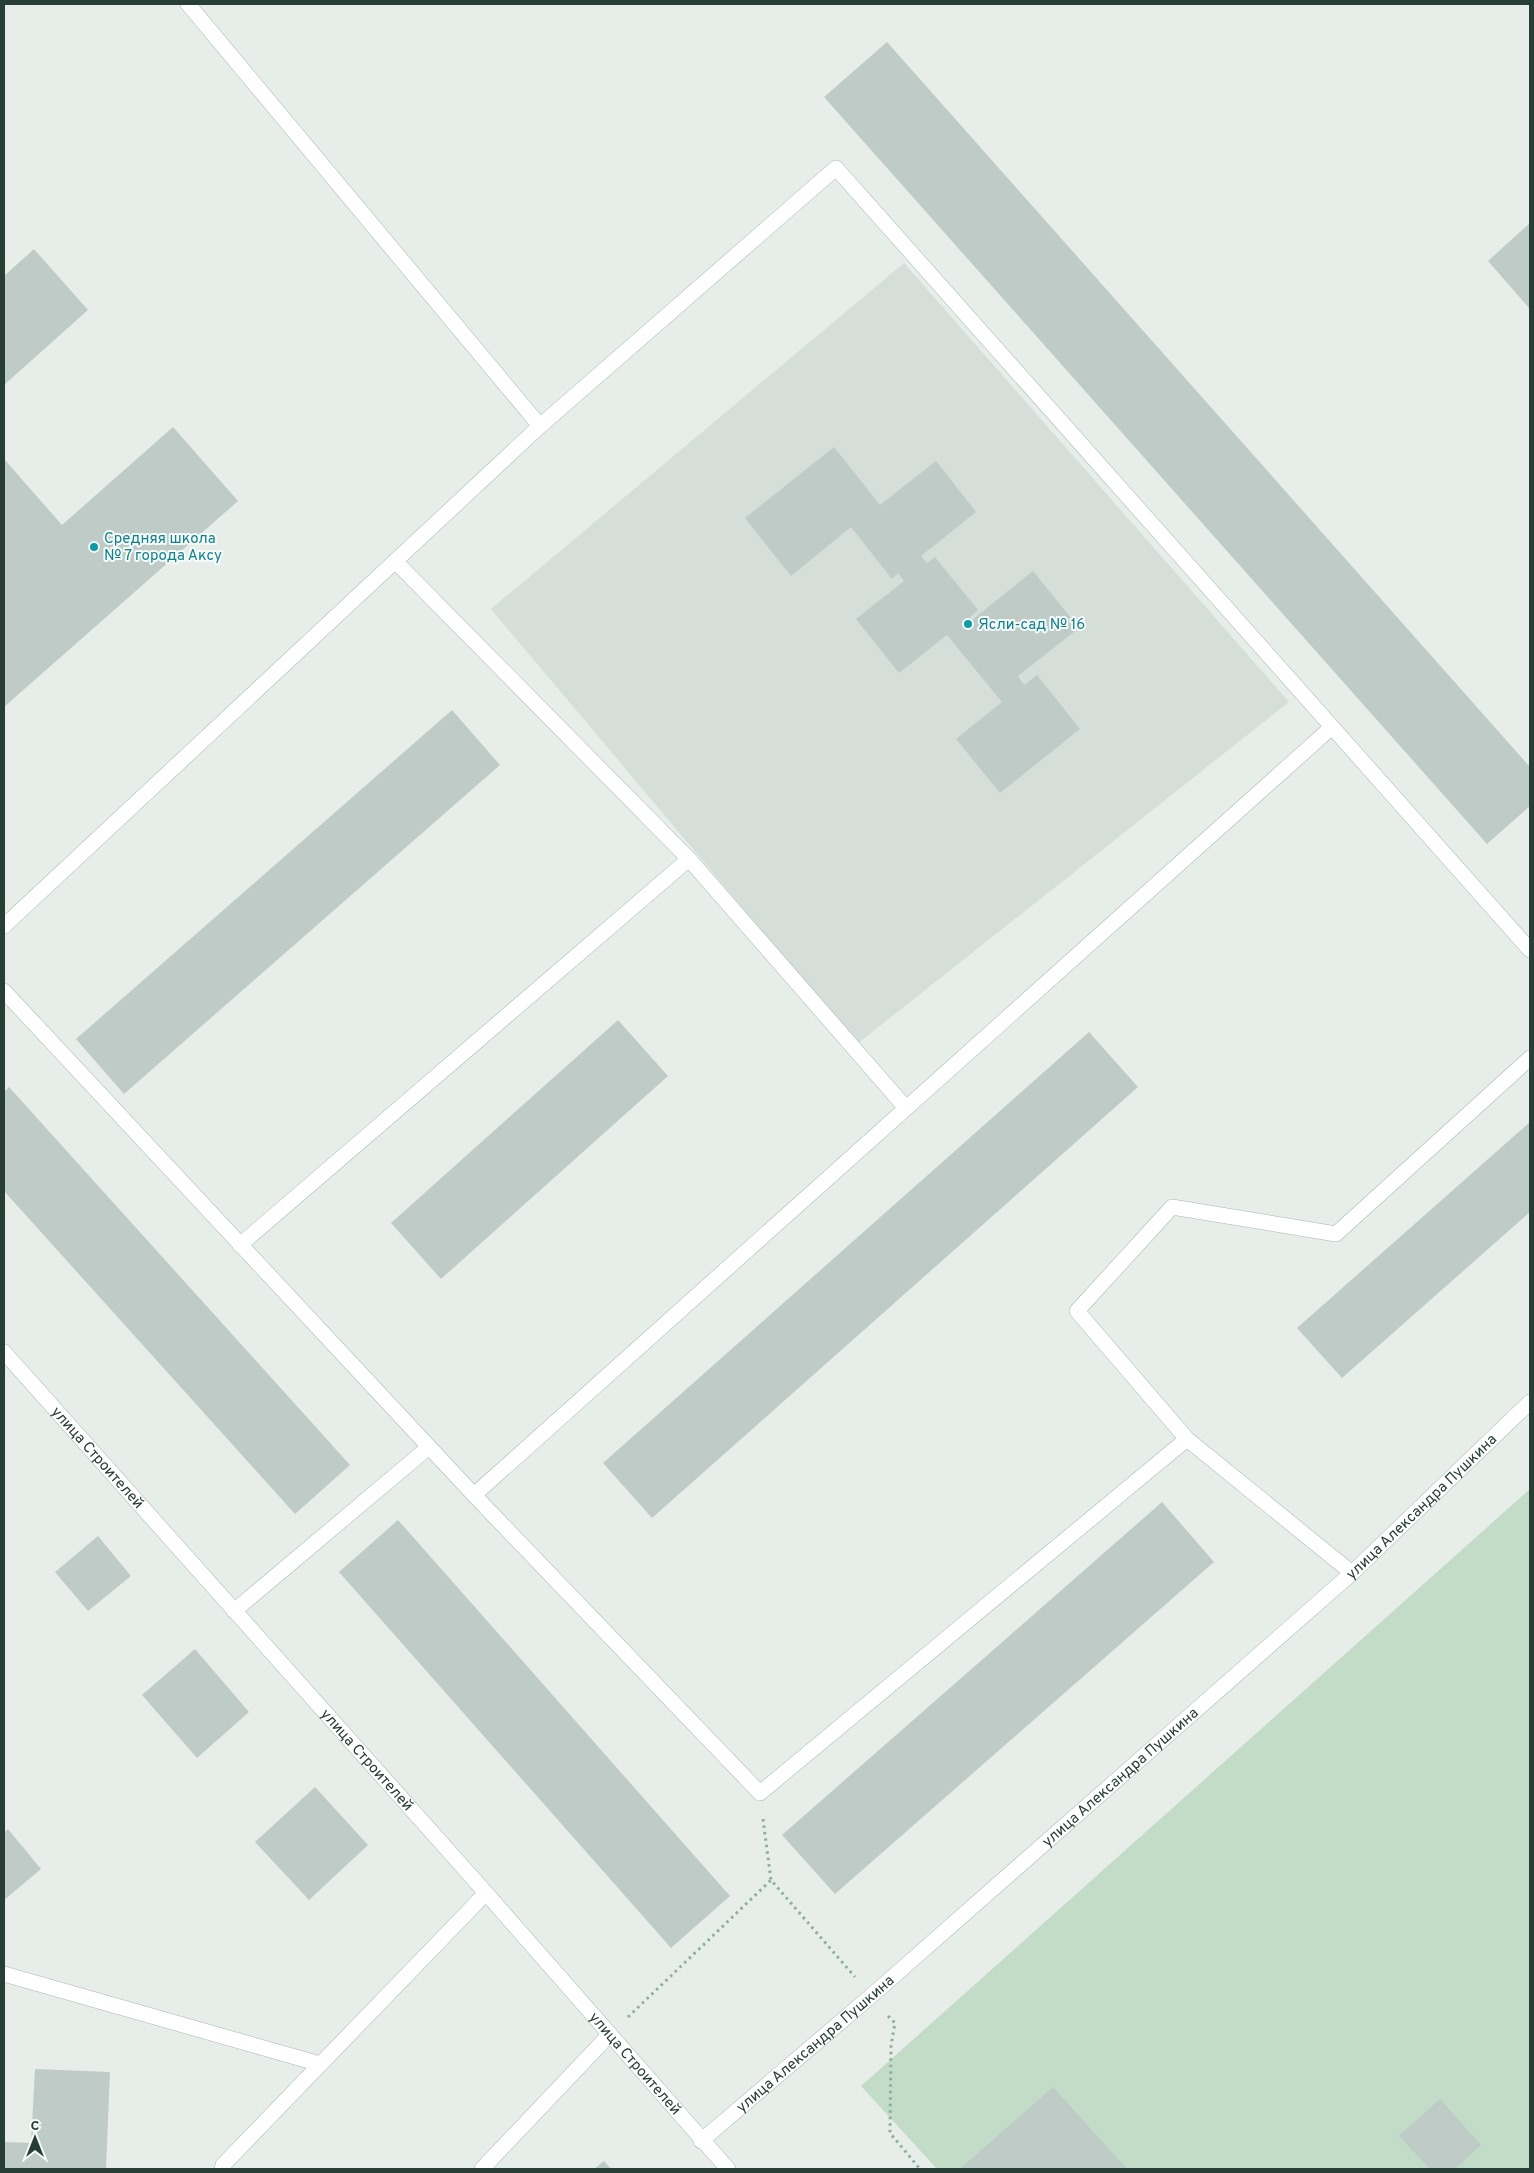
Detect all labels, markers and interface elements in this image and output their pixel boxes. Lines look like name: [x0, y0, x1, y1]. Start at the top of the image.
place label: Средняя школа № 7 города Аксу: [104, 530, 222, 566]
marker: Средняя школа № 7 города Аксу: [88, 541, 100, 553]
place label: Ясли-сад № 16: [978, 616, 1085, 635]
marker: Ясли-сад № 16: [962, 618, 974, 630]
street label: улица Строителей: [46, 1403, 147, 1513]
street label: улица Александра Пушкина: [1343, 1431, 1502, 1585]
street label: улица Александра Пушкина: [1039, 1704, 1203, 1852]
street label: улица Строителей: [316, 1706, 417, 1816]
street label: улица Александра Пушкина: [733, 1972, 899, 2118]
street label: улица Строителей: [584, 2009, 684, 2120]
north arrow: [10, 2113, 60, 2163]
text: С: [31, 2118, 40, 2135]

